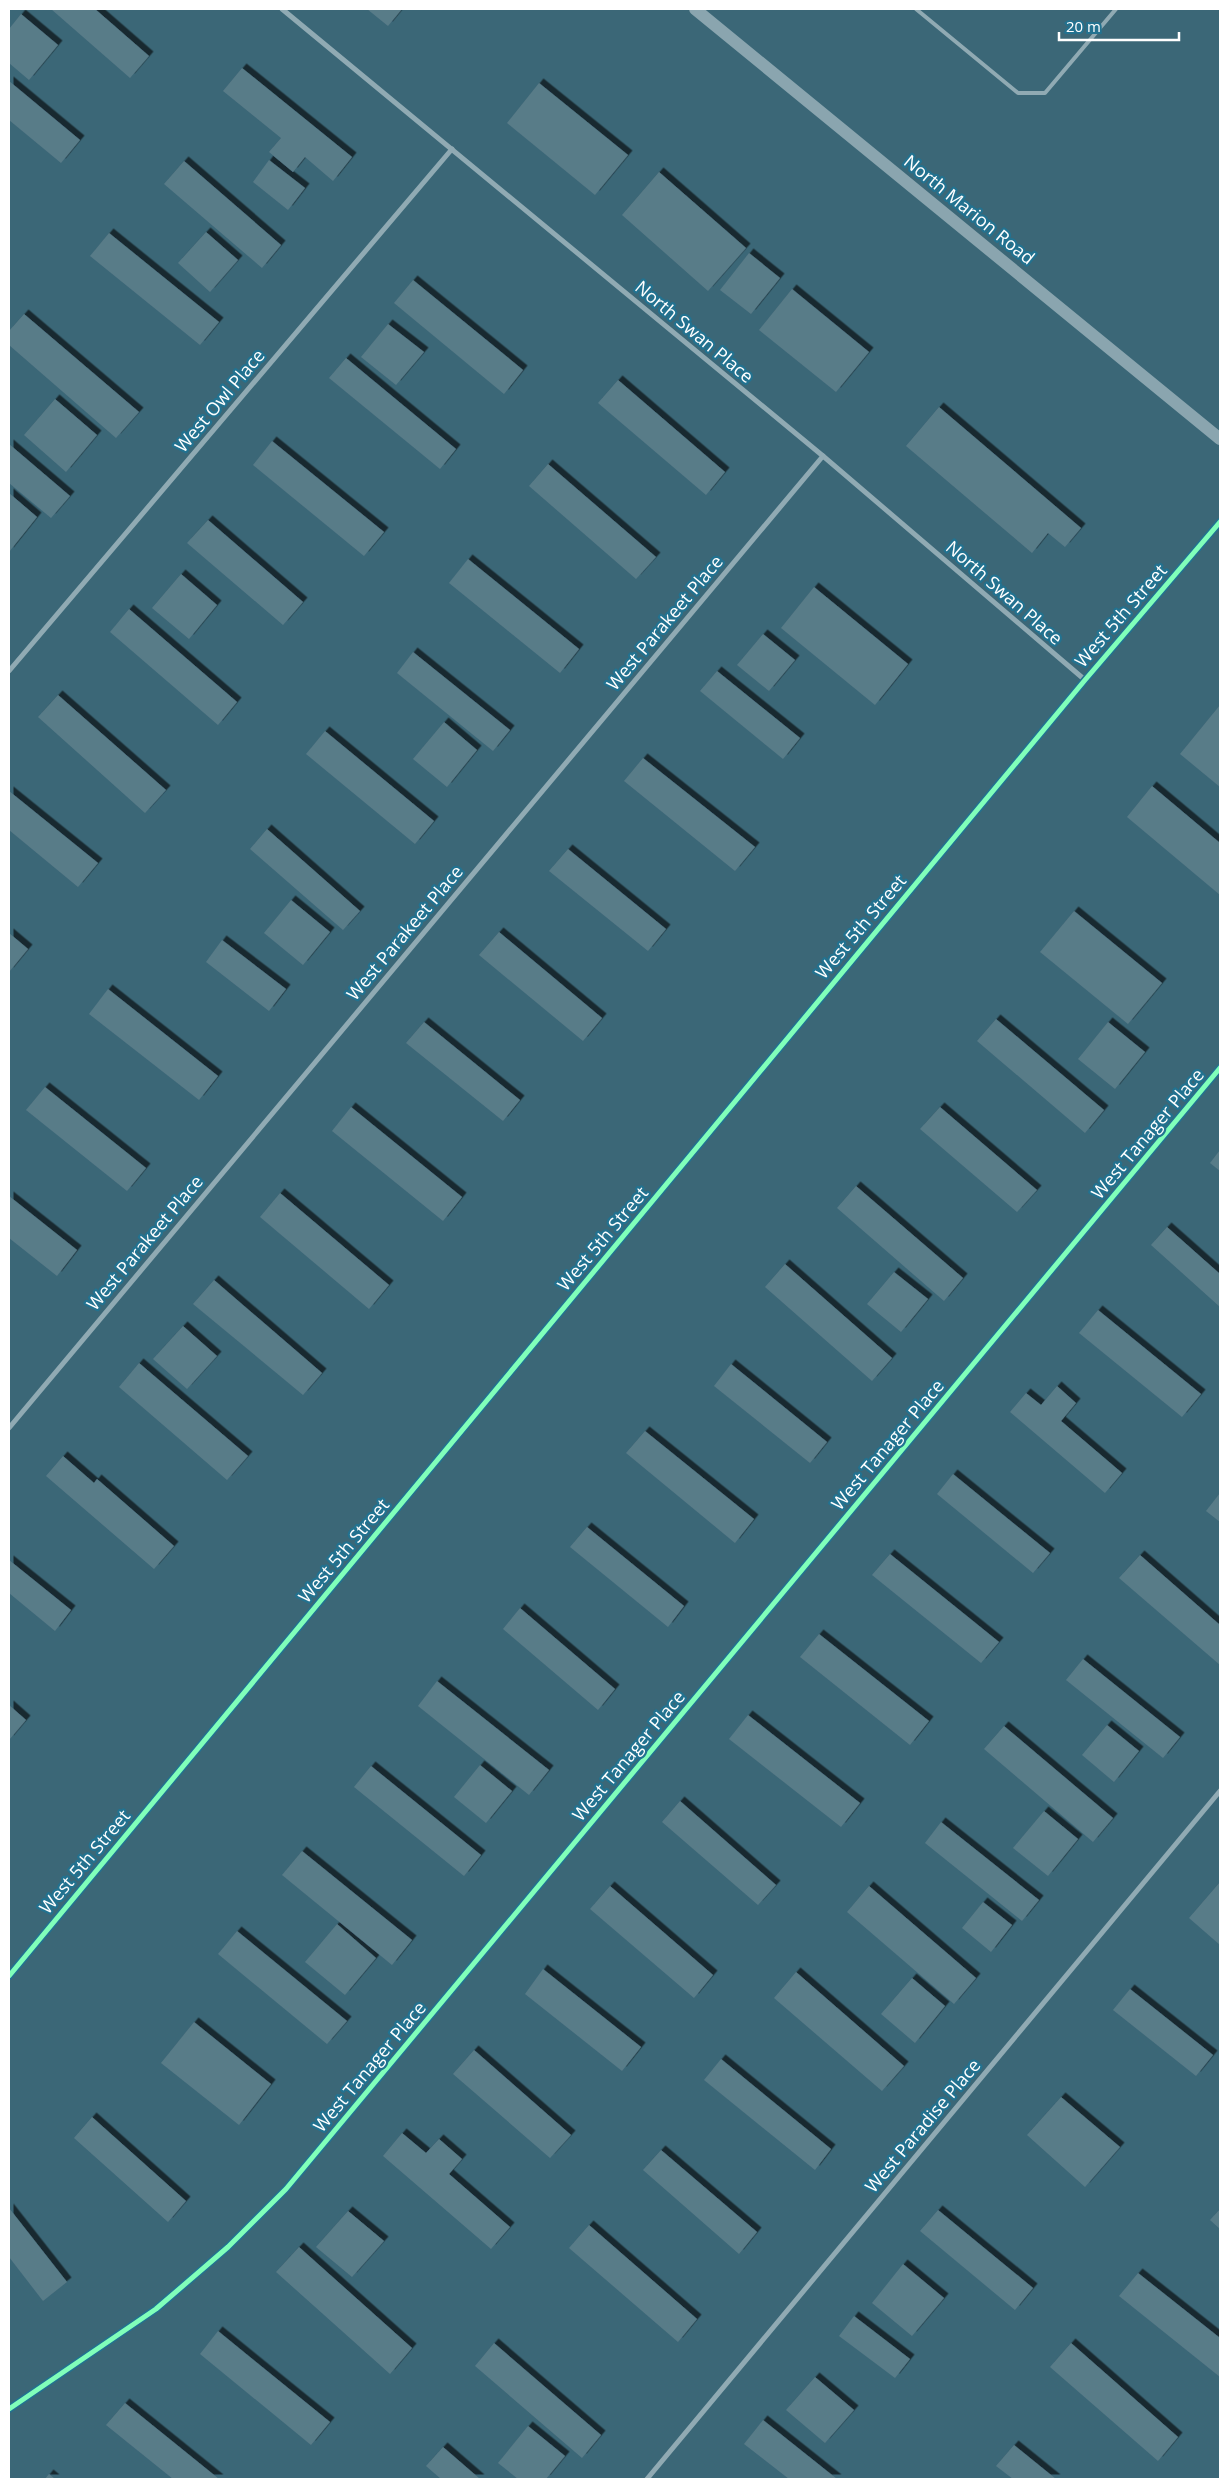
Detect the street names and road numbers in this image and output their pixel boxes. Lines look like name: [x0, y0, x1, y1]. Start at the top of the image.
street label: North Marion Road: [899, 149, 1040, 269]
street label: North Swan Place: [630, 275, 759, 388]
street label: West Owl Place: [169, 344, 269, 457]
street label: North Swan Place: [941, 535, 1068, 650]
street label: West Parakeet Place: [601, 550, 728, 695]
street label: West 5th Street: [1069, 559, 1172, 672]
street label: West Parakeet Place: [341, 860, 468, 1005]
street label: West 5th Street: [810, 869, 911, 984]
street label: West Tanager Place: [1086, 1063, 1209, 1204]
street label: West Parakeet Place: [81, 1170, 208, 1315]
street label: West 5th Street: [552, 1181, 653, 1296]
street label: West Tanager Place: [826, 1374, 949, 1515]
street label: West 5th Street: [293, 1493, 394, 1608]
street label: West Tanager Place: [567, 1685, 690, 1826]
street label: West 5th Street: [34, 1804, 135, 1919]
street label: West Tanager Place: [308, 1996, 431, 2137]
street label: West Paradise Place: [859, 2053, 985, 2197]

